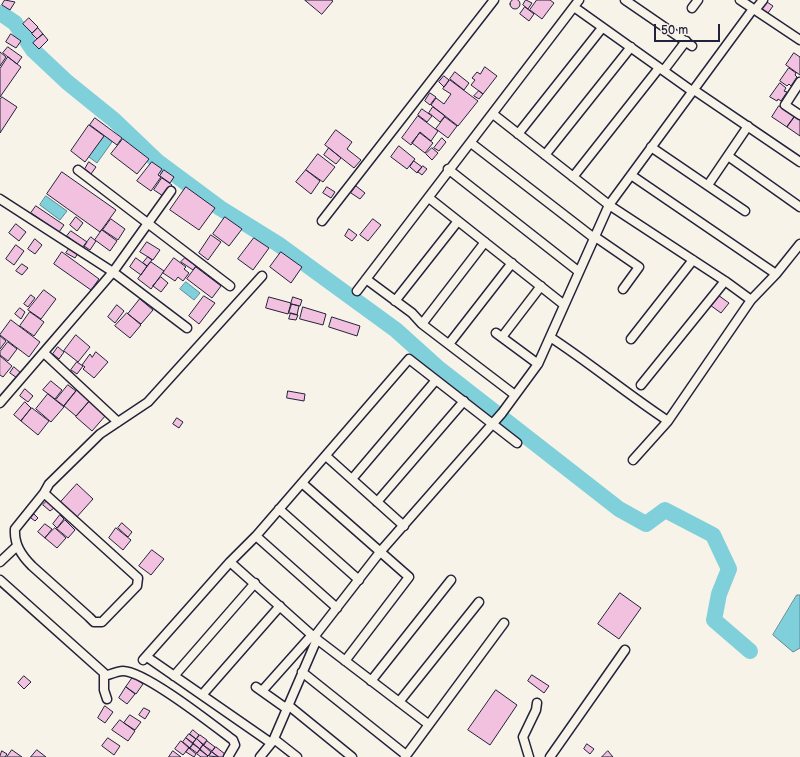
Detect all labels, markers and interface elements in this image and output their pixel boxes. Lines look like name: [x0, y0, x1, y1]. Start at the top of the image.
scale bar: [656, 16, 722, 42]
text: 50 m: [661, 23, 688, 38]

